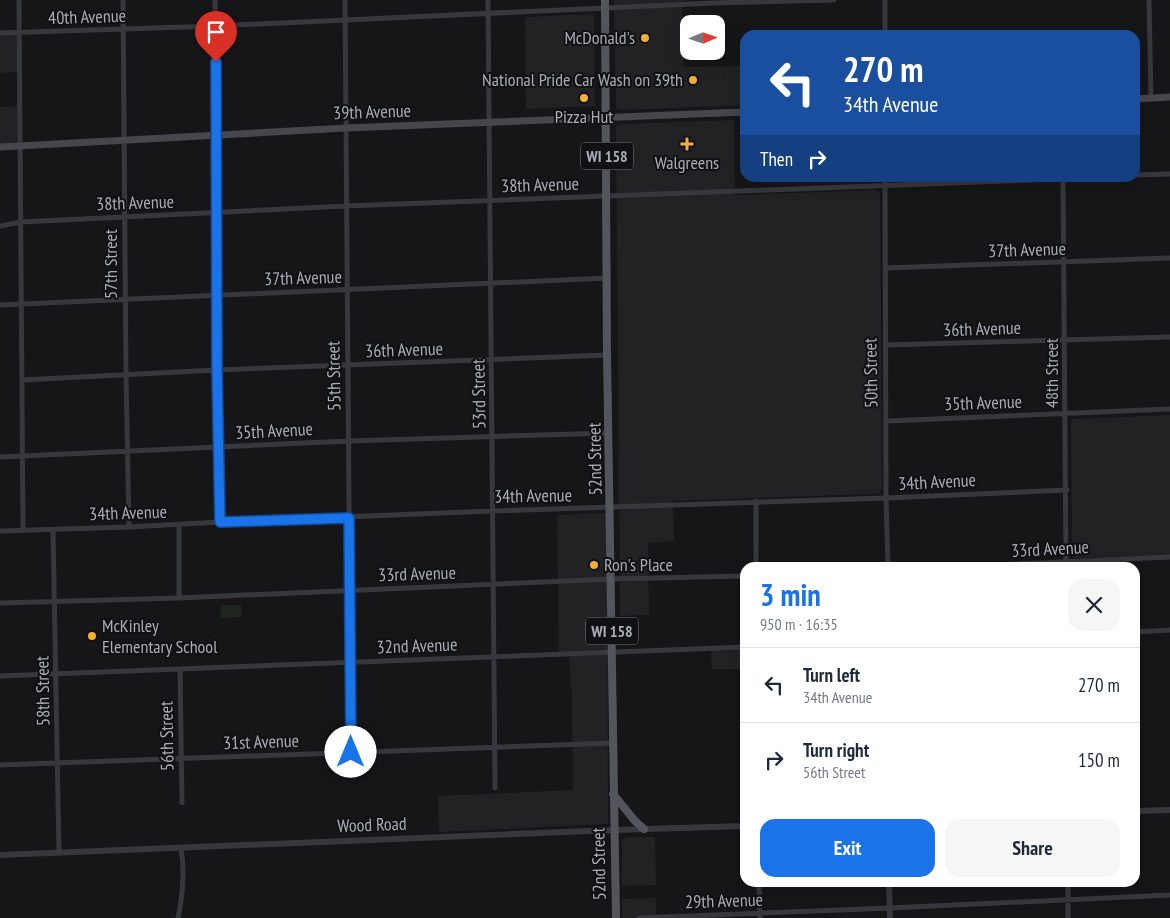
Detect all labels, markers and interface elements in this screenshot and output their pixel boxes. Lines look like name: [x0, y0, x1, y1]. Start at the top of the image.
street label: 40th Avenue: [48, 4, 126, 29]
pin: [195, 11, 237, 62]
north arrow: [680, 15, 725, 60]
map controls: [680, 15, 725, 60]
icon: arrive: [202, 18, 230, 46]
place label: McDonald's: [564, 26, 635, 49]
marker: McDonald's: [639, 32, 651, 44]
text: 270 m: [843, 46, 924, 92]
icon: left: [760, 50, 825, 115]
place label: National Pride Car Wash on 39th: [482, 68, 683, 91]
marker: National Pride Car Wash on 39th: [687, 74, 699, 86]
text: 34th Avenue: [843, 90, 938, 118]
marker: Pizza Hut: [578, 92, 590, 104]
street label: 39th Avenue: [333, 99, 411, 124]
place label: Pizza Hut: [555, 105, 613, 128]
marker: Walgreens: [681, 138, 693, 150]
road number: WI 158: [581, 142, 633, 170]
icon: right: [803, 145, 831, 173]
text: Then: [760, 147, 793, 171]
place label: Walgreens: [655, 151, 719, 174]
street label: 38th Avenue: [501, 172, 579, 197]
street label: 38th Avenue: [96, 190, 174, 215]
street label: 57th Street: [99, 229, 122, 299]
street label: 37th Avenue: [988, 237, 1066, 262]
street label: 37th Avenue: [264, 265, 342, 290]
street label: 36th Avenue: [943, 316, 1021, 341]
street label: 36th Avenue: [365, 337, 443, 362]
street label: 50th Street: [858, 338, 883, 408]
street label: 48th Street: [1040, 338, 1063, 408]
street label: 55th Street: [321, 341, 346, 411]
street label: 53rd Street: [466, 359, 491, 429]
street label: 35th Avenue: [944, 390, 1022, 415]
street label: 35th Avenue: [234, 417, 313, 444]
street label: 52nd Street: [582, 422, 607, 496]
street label: 34th Avenue: [897, 468, 976, 495]
street label: 34th Avenue: [494, 483, 572, 508]
street label: 34th Avenue: [89, 500, 167, 525]
street label: 33rd Avenue: [1011, 535, 1089, 562]
place label: Ron's Place: [604, 553, 673, 576]
marker: Ron's Place: [588, 559, 600, 571]
street label: 33rd Avenue: [378, 561, 456, 586]
text: 3 min: [760, 575, 821, 614]
button: close: [1068, 579, 1120, 631]
place label: McKinley Elementary School: [102, 614, 218, 658]
text: 950 m · 16:35: [760, 614, 838, 634]
road number: WI 158: [586, 618, 638, 644]
marker: McKinley Elementary School: [86, 630, 98, 642]
street label: 32nd Avenue: [376, 633, 458, 658]
street label: 58th Street: [30, 656, 55, 726]
text: Turn left: [803, 663, 860, 687]
icon: left: [760, 671, 788, 699]
text: 270 m: [1078, 673, 1120, 697]
text: 34th Avenue: [803, 687, 872, 707]
street label: 56th Street: [154, 701, 179, 771]
position arrow: [324, 725, 376, 777]
street label: 31st Avenue: [223, 729, 299, 754]
text: Turn right: [803, 738, 869, 762]
icon: right: [760, 746, 788, 774]
text: 150 m: [1078, 748, 1120, 772]
text: 56th Street: [803, 762, 865, 782]
street label: Wood Road: [337, 812, 407, 837]
button: Exit: [760, 819, 935, 877]
button: Share: [945, 819, 1120, 877]
street label: 52nd Street: [586, 827, 611, 901]
street label: 29th Avenue: [685, 888, 763, 913]

